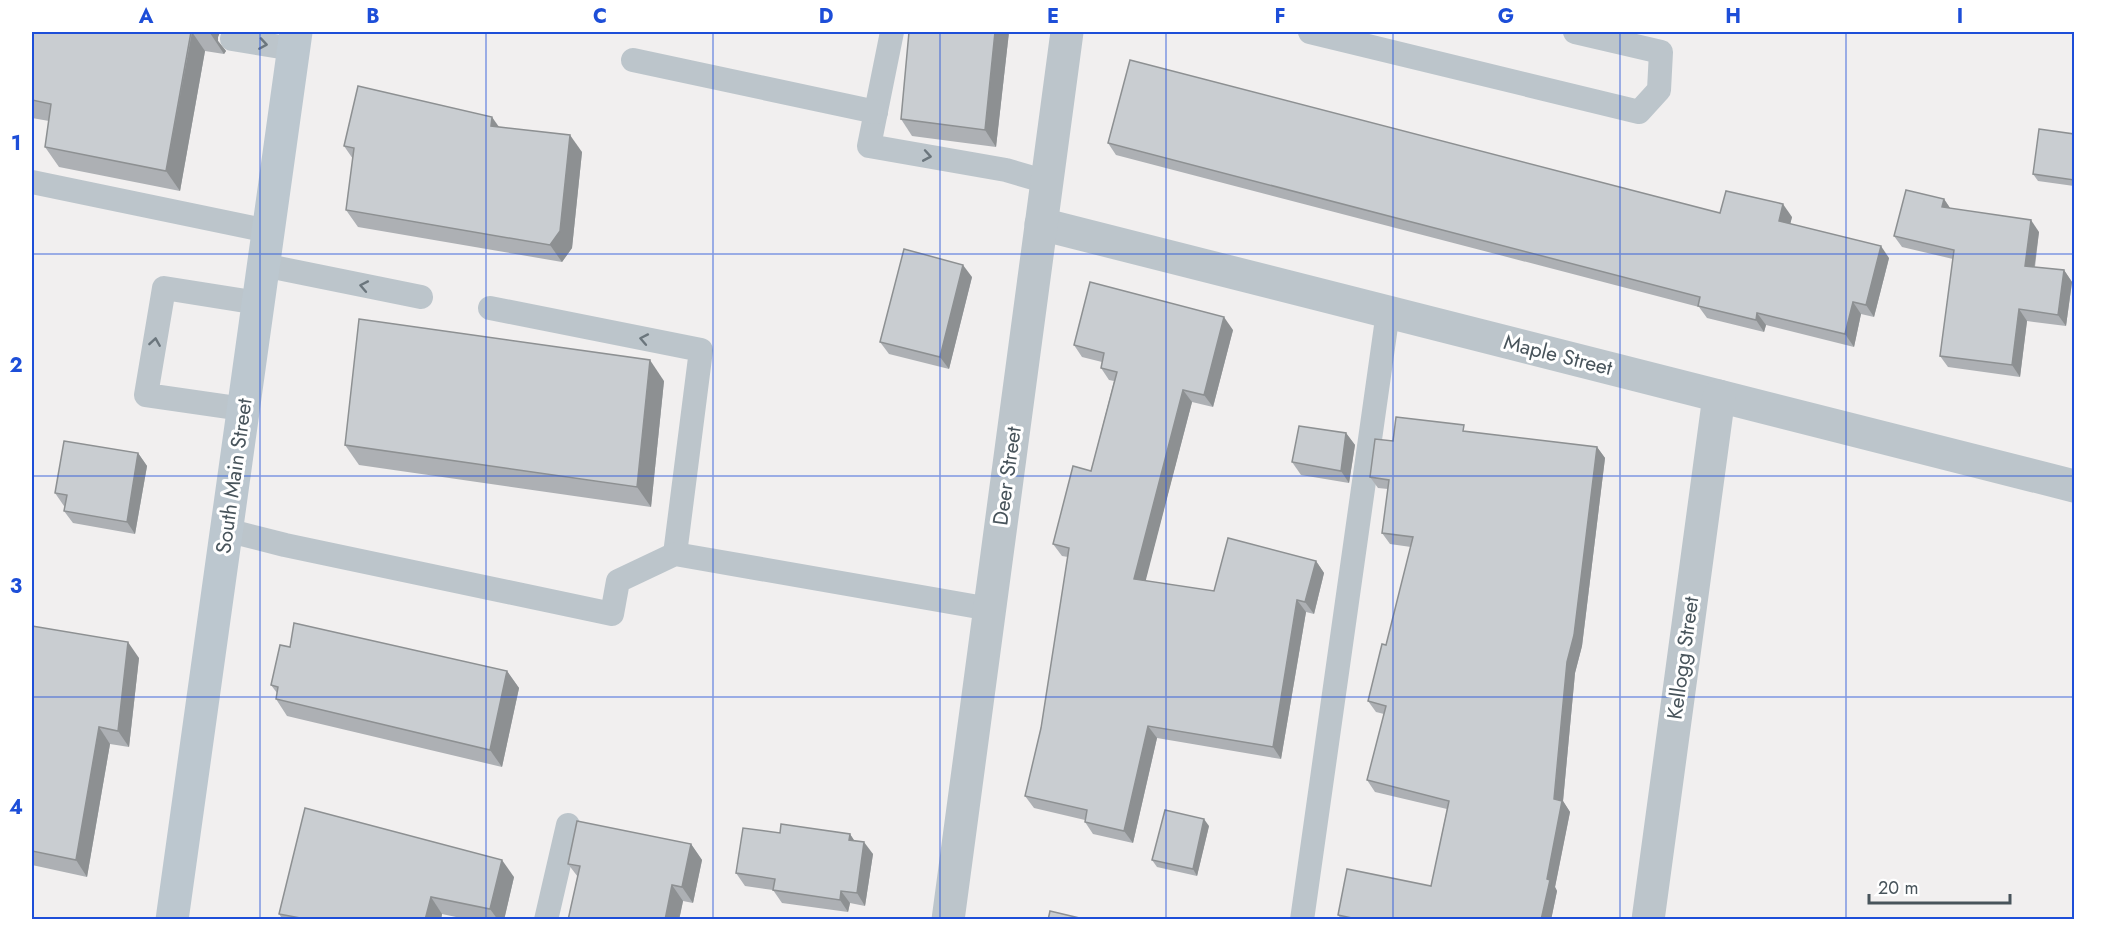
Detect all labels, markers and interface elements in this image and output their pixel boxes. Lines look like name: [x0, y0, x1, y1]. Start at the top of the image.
text: A: [138, 2, 154, 31]
text: B: [366, 2, 380, 31]
text: C: [593, 2, 607, 31]
text: D: [819, 2, 833, 31]
text: E: [1047, 2, 1059, 31]
text: F: [1274, 2, 1286, 31]
text: G: [1498, 2, 1514, 31]
text: H: [1725, 2, 1741, 31]
text: I: [1957, 2, 1963, 31]
one-way arrow: [258, 37, 268, 50]
text: 1: [11, 129, 21, 158]
one-way arrow: [922, 149, 932, 162]
one-way arrow: [359, 280, 369, 293]
street label: Maple Street: [1500, 327, 1616, 383]
one-way arrow: [639, 333, 649, 346]
one-way arrow: [148, 337, 161, 347]
text: 2: [9, 351, 23, 380]
street label: South Main Street: [208, 396, 260, 556]
street label: Deer Street: [985, 425, 1029, 527]
text: 3: [10, 572, 22, 601]
street label: Kellogg Street: [1660, 595, 1706, 721]
text: 4: [9, 793, 23, 822]
scale bar: [1869, 867, 2010, 905]
text: 20 m: [1878, 875, 1918, 901]

